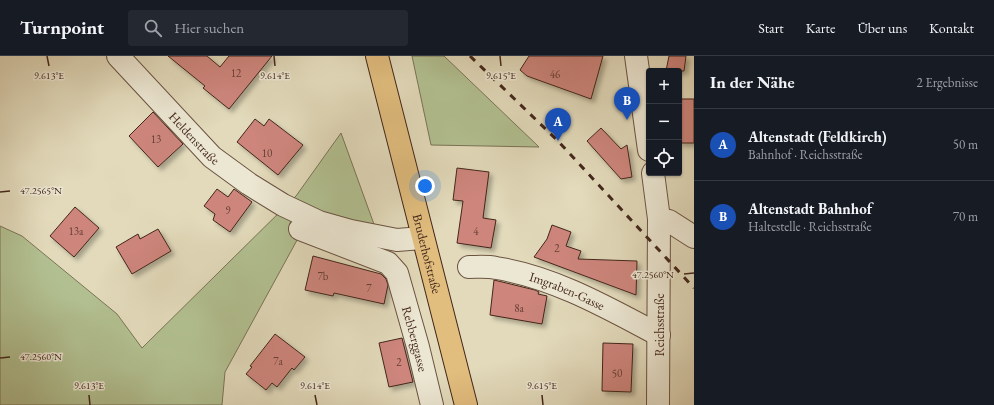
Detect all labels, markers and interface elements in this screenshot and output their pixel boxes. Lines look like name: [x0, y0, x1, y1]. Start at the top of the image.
search box: [128, 10, 408, 46]
text: Turnpoint: [20, 15, 104, 40]
icon: search: [142, 17, 164, 39]
text: Hier suchen: [174, 18, 244, 37]
text: Start: [758, 19, 784, 37]
text: Karte: [806, 19, 835, 37]
text: Über uns: [857, 19, 907, 37]
text: Kontakt: [929, 19, 974, 37]
house number: 12: [231, 66, 242, 80]
house number: 46: [550, 67, 561, 81]
map controls: [646, 68, 682, 176]
button: +: [646, 68, 682, 104]
text: 9.613°E: [34, 69, 64, 82]
text: 9.614°E: [260, 69, 290, 82]
text: 9.615°E: [486, 69, 516, 82]
text: In der Nähe: [710, 71, 795, 93]
text: 2 Ergebnisse: [917, 74, 978, 91]
pin: B: [614, 87, 640, 120]
button: −: [646, 104, 682, 140]
street label: Heldenstraße: [165, 108, 223, 169]
pin: A: [545, 108, 571, 141]
text: Altenstadt (Feldkirch): [748, 127, 887, 146]
house number: 13: [151, 132, 161, 146]
text: A: [718, 136, 728, 153]
text: 50 m: [953, 136, 978, 153]
button: locate: [646, 140, 682, 176]
house number: 10: [262, 146, 272, 160]
text: Bahnhof · Reichsstraße: [748, 146, 863, 163]
your location: [415, 176, 435, 196]
text: 47.2565°N: [20, 184, 62, 197]
text: Altenstadt Bahnhof: [748, 199, 872, 218]
house number: 9: [225, 203, 231, 217]
text: B: [719, 208, 727, 225]
text: 70 m: [953, 208, 978, 225]
street label: Bruderhofstraße: [409, 212, 445, 295]
text: Haltestelle · Reichsstraße: [748, 218, 872, 235]
house number: 13a: [69, 224, 84, 238]
house number: 4: [473, 224, 479, 238]
house number: 2: [554, 241, 560, 255]
street label: Imgraben-Gasse: [527, 268, 608, 314]
text: 47.2560°N: [632, 268, 674, 281]
house number: 7b: [318, 269, 329, 283]
house number: 7: [366, 281, 372, 295]
street label: Reichsstraße: [651, 293, 668, 357]
house number: 8a: [514, 301, 524, 315]
street label: Rebberggasse: [398, 304, 432, 373]
text: 47.2560°N: [20, 350, 62, 363]
house number: 7a: [273, 354, 283, 368]
house number: 2: [396, 355, 402, 369]
house number: 50: [612, 366, 622, 380]
text: 9.613°E: [74, 379, 104, 392]
text: 9.614°E: [300, 379, 330, 392]
text: 9.615°E: [527, 379, 557, 392]

